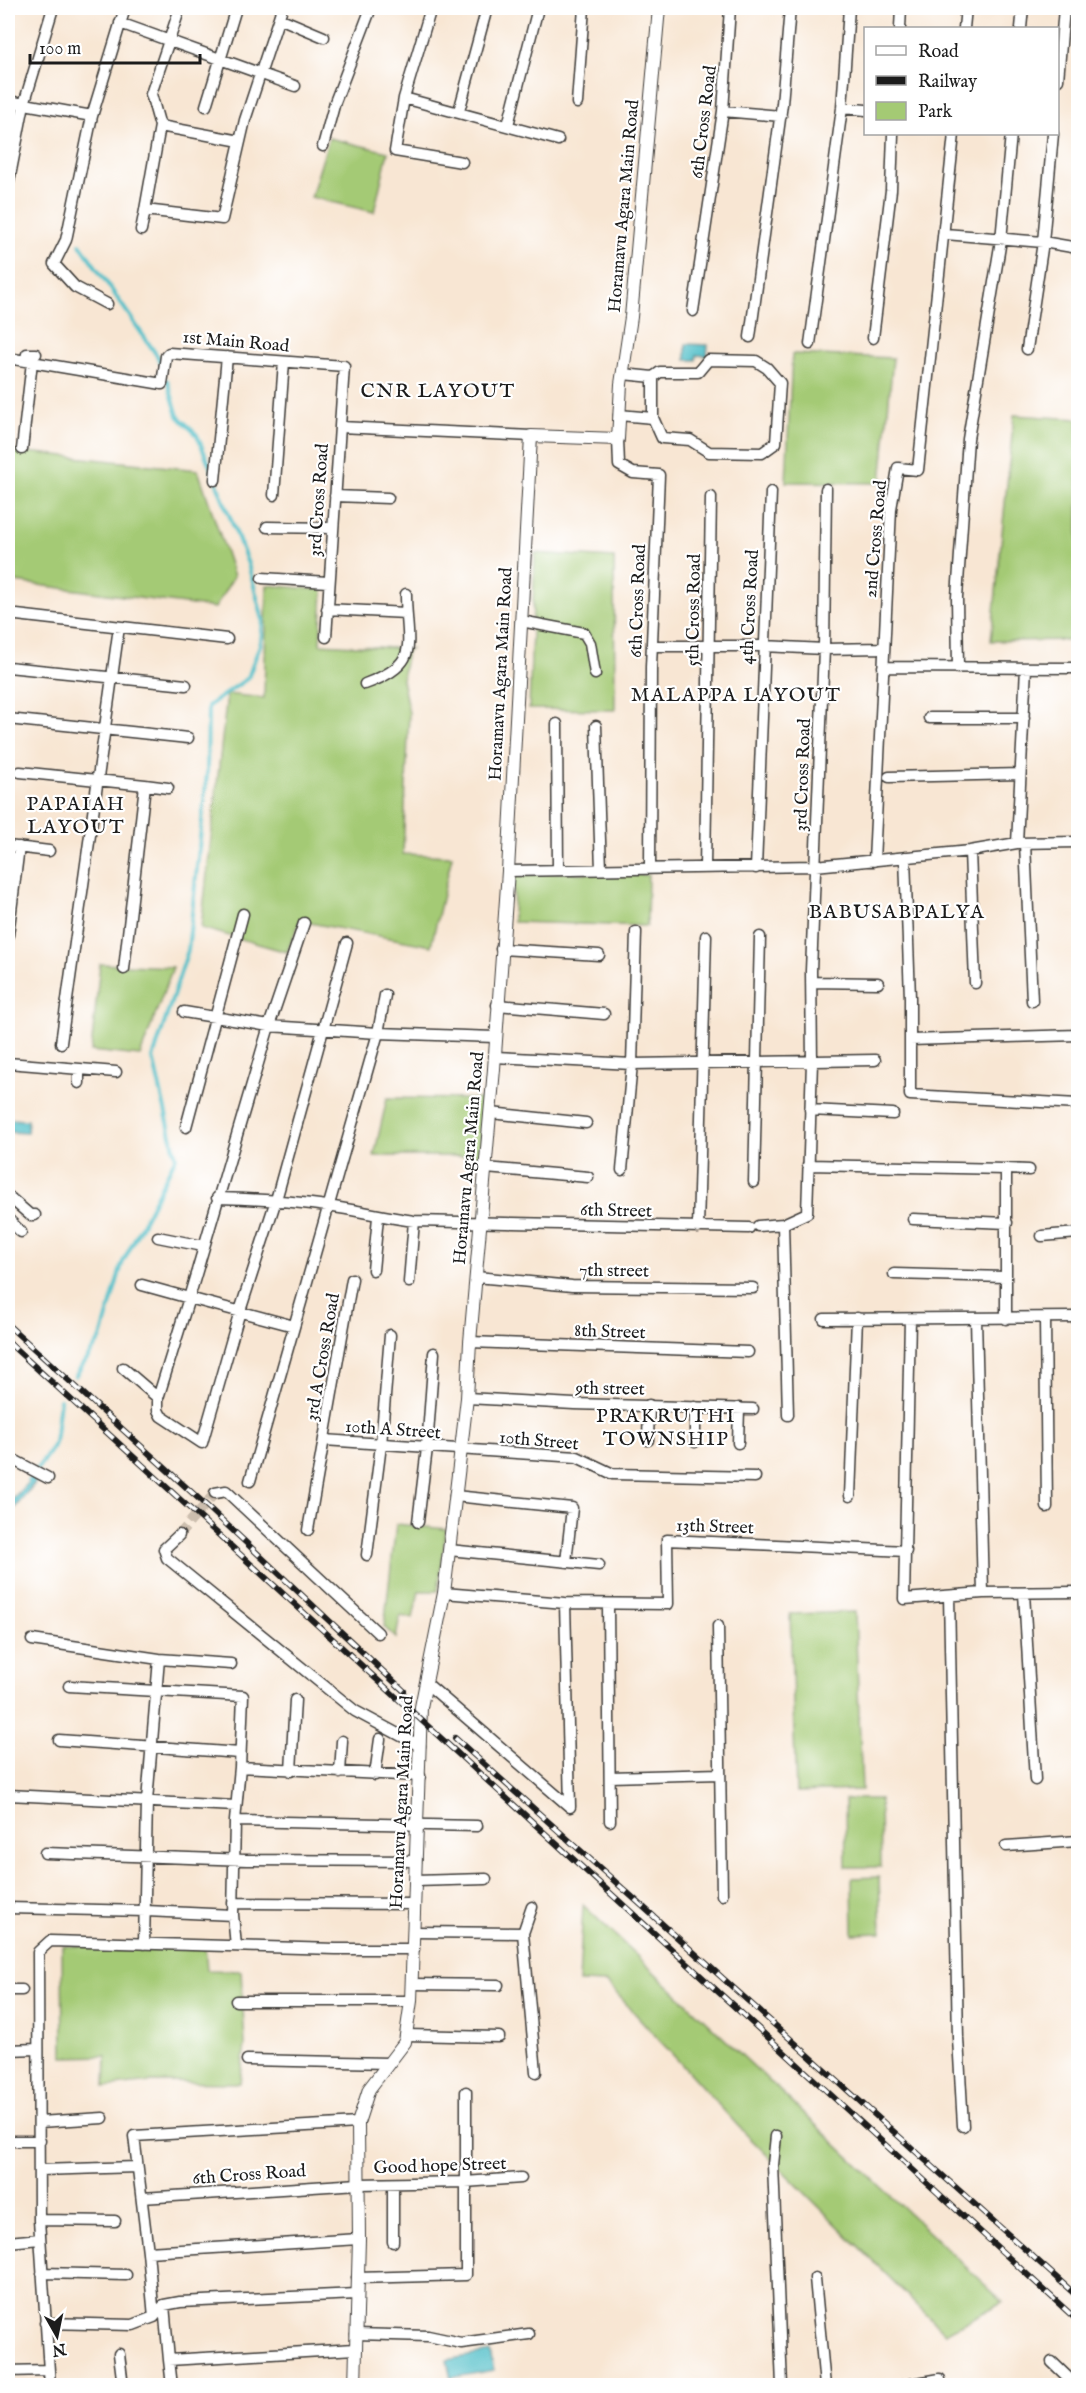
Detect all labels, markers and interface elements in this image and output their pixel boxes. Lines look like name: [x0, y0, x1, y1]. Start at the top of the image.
scale bar: [30, 27, 200, 65]
legend: [864, 27, 1059, 135]
text: 100 m: [39, 38, 81, 61]
text: Road: [918, 41, 959, 64]
street label: 6th Cross Road: [686, 64, 723, 180]
text: Railway: [918, 71, 977, 94]
street label: Horamavu Agara Main Road: [604, 98, 645, 314]
text: Park: [918, 101, 953, 124]
street label: 1st Main Road: [182, 326, 290, 359]
district label: CNR LAYOUT: [360, 379, 516, 404]
street label: 3rd Cross Road: [304, 442, 335, 557]
street label: 2nd Cross Road: [860, 479, 893, 599]
street label: 6th Cross Road: [625, 543, 652, 658]
street label: 4th Cross Road: [736, 549, 765, 665]
street label: 5th Cross Road: [682, 553, 707, 667]
street label: Horamavu Agara Main Road: [484, 566, 519, 781]
district label: MALAPPA LAYOUT: [631, 683, 841, 708]
street label: 3rd Cross Road: [790, 718, 817, 832]
district label: PAPAIAH LAYOUT: [27, 792, 125, 840]
district label: BABUSABPALYA: [809, 900, 985, 925]
street label: Horamavu Agara Main Road: [449, 1050, 490, 1266]
street label: 6th Street: [580, 1199, 652, 1224]
street label: 7th street: [579, 1259, 649, 1284]
street label: 3rd A Cross Road: [301, 1291, 346, 1423]
street label: 8th Street: [574, 1320, 646, 1345]
street label: 9th street: [574, 1377, 645, 1402]
district label: PRAKRUTHI TOWNSHIP: [596, 1404, 736, 1452]
street label: 10th A Street: [344, 1416, 442, 1445]
street label: 10th Street: [498, 1427, 580, 1456]
street label: 13th Street: [676, 1515, 754, 1540]
street label: Horamavu Agara Main Road: [385, 1694, 420, 1909]
street label: Good hope Street: [373, 2153, 507, 2180]
street label: 6th Cross Road: [192, 2160, 307, 2191]
north arrow: [27, 2306, 87, 2366]
text: N: [50, 2338, 68, 2360]

